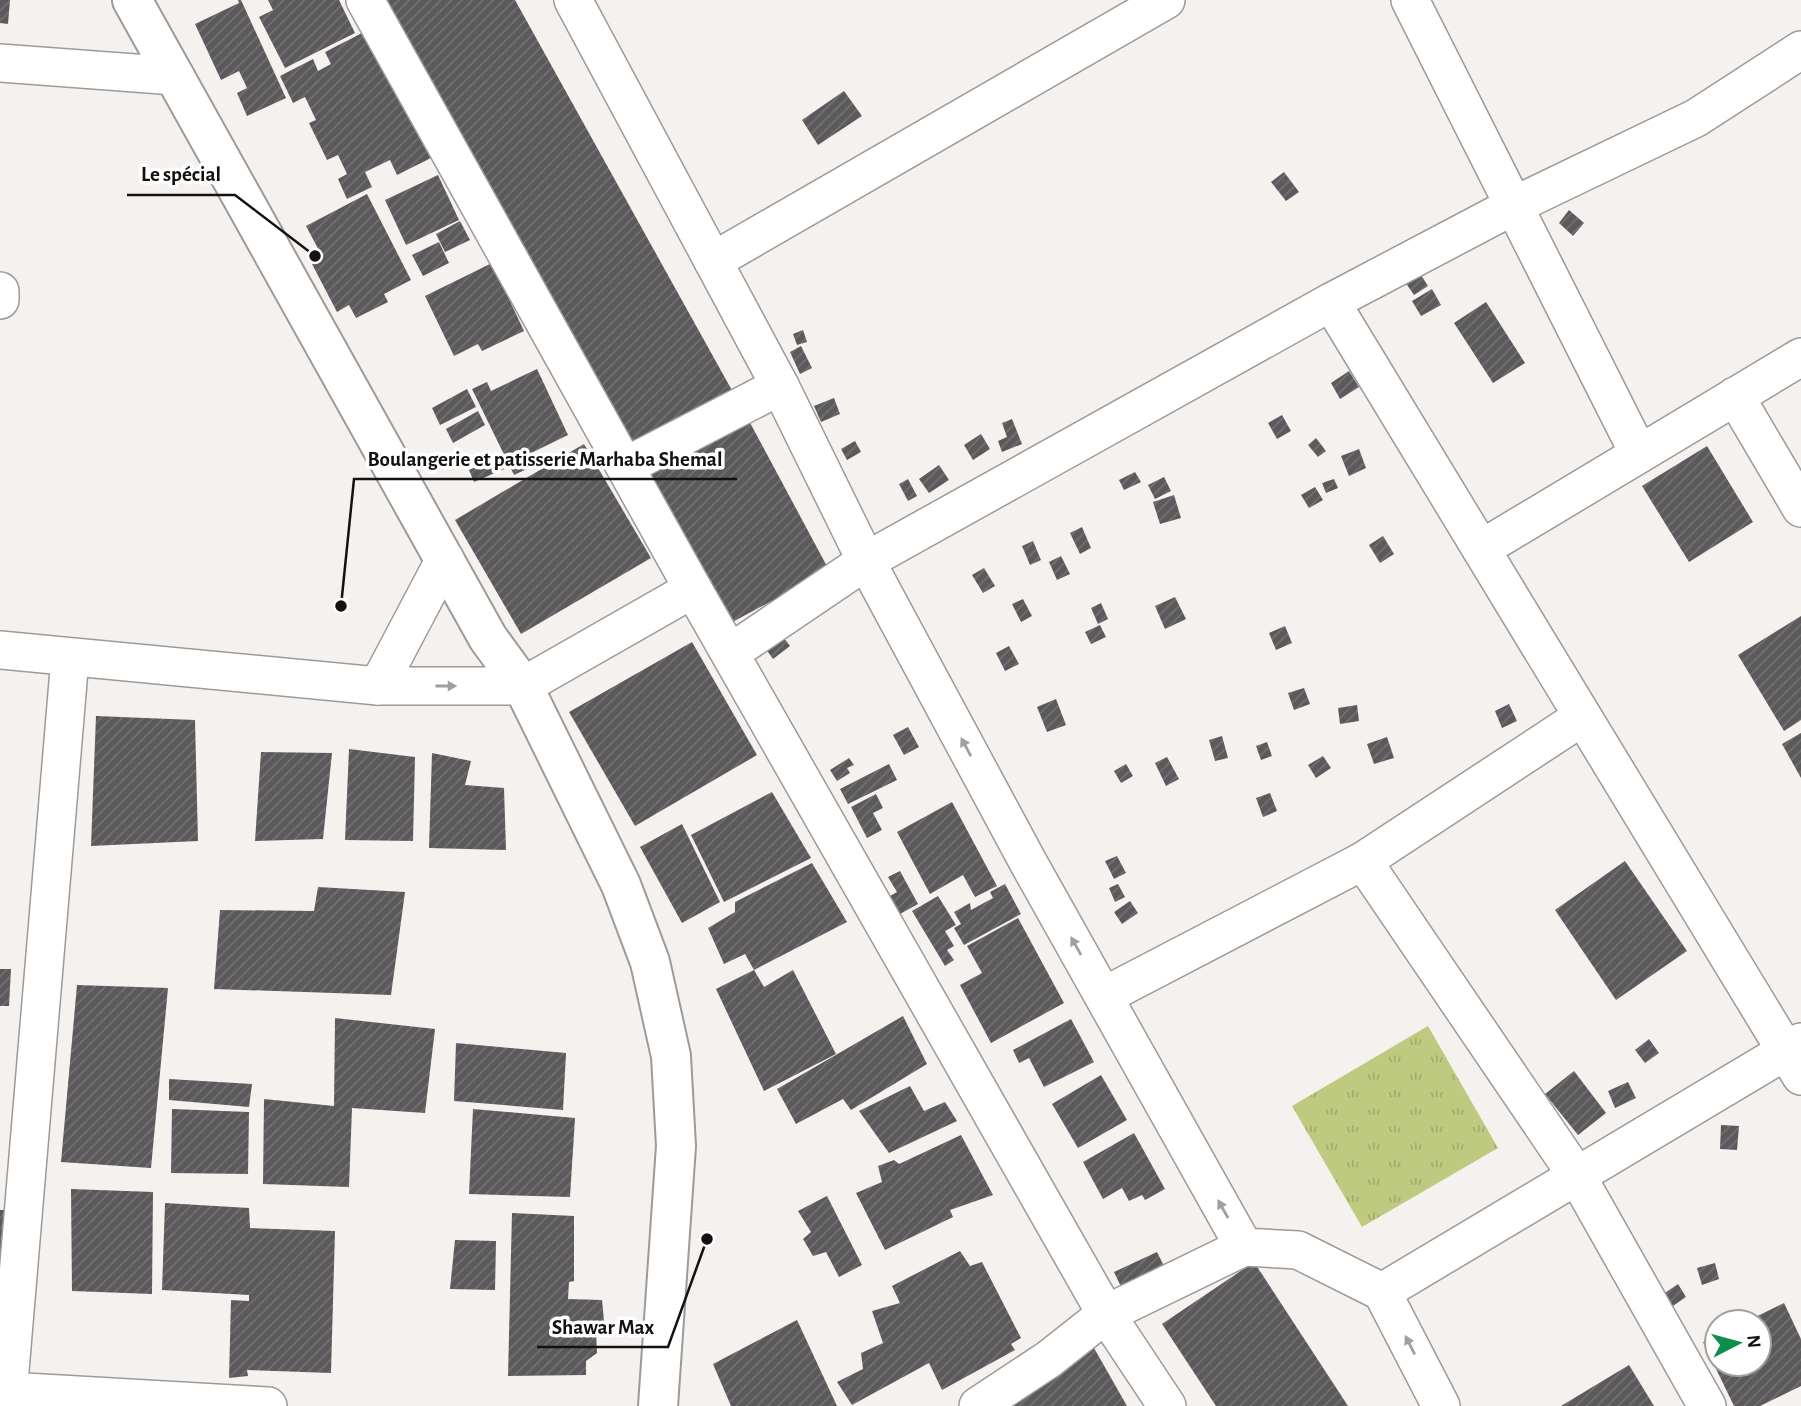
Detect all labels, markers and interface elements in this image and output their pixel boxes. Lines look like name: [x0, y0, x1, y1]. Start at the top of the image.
callout: Le spécial: [127, 153, 235, 195]
text: Le spécial: [141, 164, 221, 185]
callout: Boulangerie et patisserie Marhaba Shemal: [354, 437, 737, 479]
text: Boulangerie et patisserie Marhaba Shemal: [367, 449, 723, 470]
one-way arrow: [435, 680, 457, 692]
one-way arrow: [960, 737, 972, 756]
one-way arrow: [1070, 936, 1082, 956]
one-way arrow: [1217, 1199, 1229, 1218]
callout: Shawar Max: [537, 1305, 668, 1347]
north arrow: [1703, 1308, 1773, 1378]
text: Shawar Max: [552, 1317, 655, 1338]
text: N: [1743, 1334, 1764, 1349]
one-way arrow: [1404, 1335, 1416, 1355]

